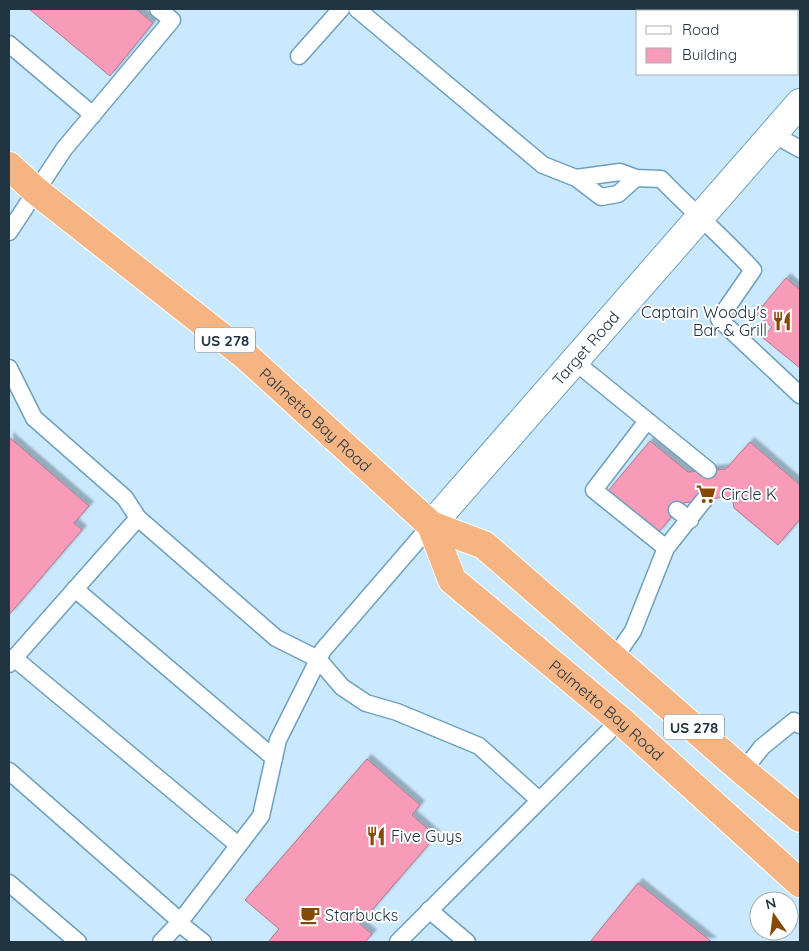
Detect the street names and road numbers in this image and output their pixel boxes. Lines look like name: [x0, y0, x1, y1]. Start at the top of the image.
street label: Target Road: [548, 307, 623, 389]
road number: US 278: [195, 328, 255, 352]
street label: Palmetto Bay Road: [255, 363, 376, 476]
street label: Palmetto Bay Road: [545, 655, 668, 765]
road number: US 278: [664, 714, 724, 740]

